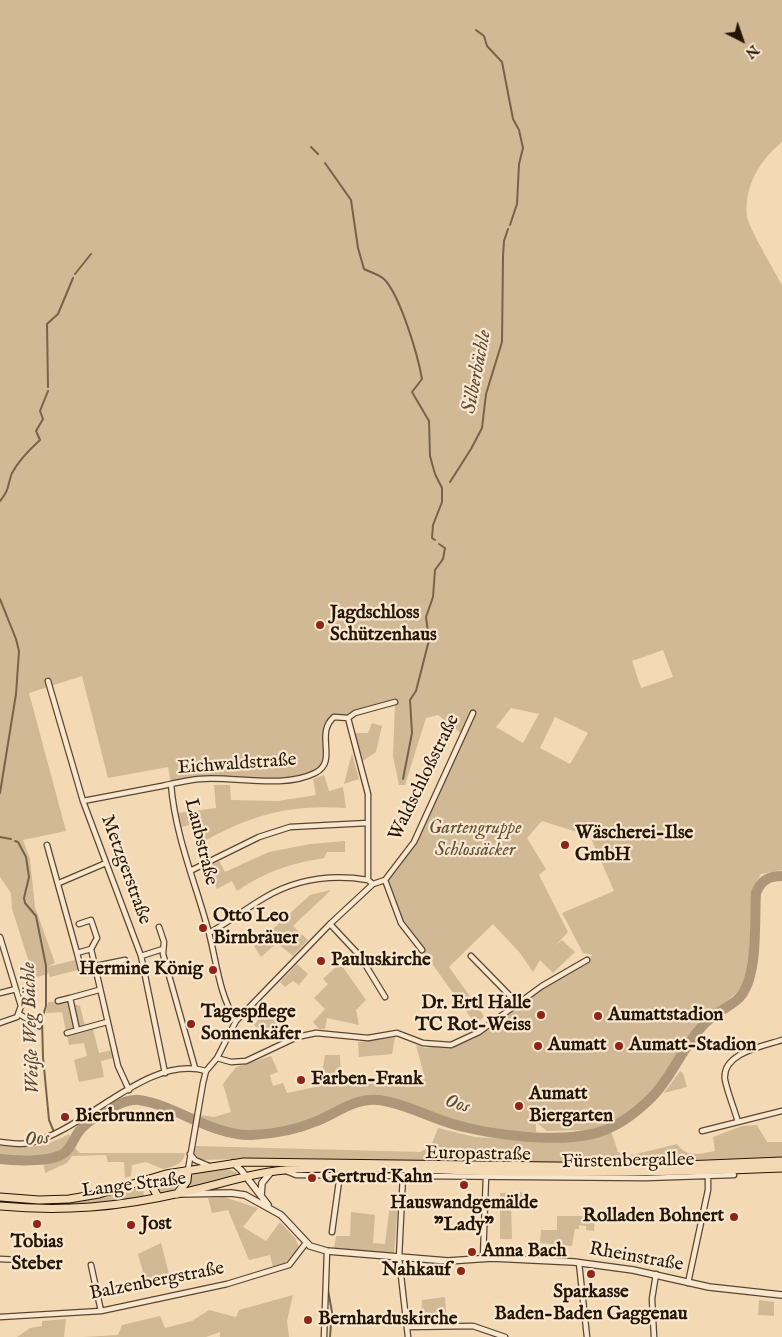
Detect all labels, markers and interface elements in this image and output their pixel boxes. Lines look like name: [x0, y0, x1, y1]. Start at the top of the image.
north arrow: [717, 15, 767, 65]
text: N: [741, 41, 762, 62]
water label: Silberbächle: [458, 328, 498, 416]
place label: Jagdschloss Schützenhaus: [330, 603, 437, 647]
marker: Jagdschloss Schützenhaus: [314, 619, 326, 631]
street label: Waldschloßstraße: [385, 711, 465, 845]
street label: Eichwaldstraße: [177, 749, 297, 781]
street label: Laubstraße: [178, 796, 222, 888]
street label: Metzgerstraße: [95, 812, 155, 928]
park label: Gartengruppe Schlossäcker: [428, 818, 522, 862]
place label: Wäscherei-Ilse GmbH: [575, 823, 693, 867]
marker: Wäscherei-Ilse GmbH: [559, 839, 571, 851]
place label: Otto Leo Birnbräuer: [213, 906, 299, 950]
marker: Otto Leo Birnbräuer: [197, 922, 209, 934]
place label: Pauluskirche: [331, 950, 431, 972]
marker: Pauluskirche: [315, 955, 327, 967]
place label: Hermine König: [79, 959, 203, 981]
water label: Weiße Weg Bächle: [18, 962, 46, 1094]
marker: Hermine König: [207, 964, 219, 976]
place label: Dr. Ertl Halle TC Rot-Weiss: [415, 993, 531, 1037]
place label: Tagespflege Sonnenkäfer: [201, 1002, 301, 1046]
place label: Aumattstadion: [608, 1005, 723, 1027]
marker: Dr. Ertl Halle TC Rot-Weiss: [535, 1009, 547, 1021]
marker: Aumattstadion: [592, 1010, 604, 1022]
marker: Tagespflege Sonnenkäfer: [185, 1018, 197, 1030]
place label: Aumatt: [548, 1035, 607, 1057]
place label: Aumatt-Stadion: [629, 1035, 756, 1057]
marker: Aumatt: [532, 1040, 544, 1052]
marker: Aumatt-Stadion: [613, 1040, 625, 1052]
place label: Farben-Frank: [311, 1069, 423, 1091]
marker: Farben-Frank: [295, 1074, 307, 1086]
place label: Aumatt Biergarten: [529, 1084, 613, 1128]
water label: Oos: [442, 1090, 472, 1120]
marker: Aumatt Biergarten: [513, 1100, 525, 1112]
place label: Bierbrunnen: [75, 1106, 174, 1128]
marker: Bierbrunnen: [59, 1111, 71, 1123]
water label: Oos: [24, 1127, 50, 1153]
street label: Europastraße: [425, 1143, 531, 1167]
street label: Fürstenbergallee: [561, 1149, 695, 1175]
place label: Gertrud Kahn: [322, 1167, 433, 1189]
street label: Lange Straße: [81, 1168, 187, 1204]
marker: Gertrud Kahn: [306, 1172, 318, 1184]
marker: Hauswandgemälde "Lady": [458, 1179, 470, 1191]
place label: Hauswandgemälde "Lady": [390, 1193, 538, 1237]
place label: Rolladen Bohnert: [583, 1206, 724, 1228]
marker: Rolladen Bohnert: [728, 1211, 740, 1223]
place label: Jost: [141, 1214, 172, 1236]
marker: Tobias Steber: [31, 1218, 43, 1230]
marker: Jost: [125, 1219, 137, 1231]
place label: Tobias Steber: [11, 1232, 63, 1276]
street label: Rheinstraße: [587, 1239, 685, 1277]
place label: Anna Bach: [482, 1241, 566, 1263]
marker: Anna Bach: [466, 1246, 478, 1258]
street label: Balzenbergstraße: [88, 1258, 226, 1306]
place label: Nahkauf: [382, 1260, 451, 1282]
marker: Nahkauf: [455, 1265, 467, 1277]
marker: Sparkasse Baden-Baden Gaggenau: [585, 1268, 597, 1280]
place label: Sparkasse Baden-Baden Gaggenau: [494, 1282, 688, 1326]
place label: Bernharduskirche: [318, 1309, 458, 1331]
marker: Bernharduskirche: [302, 1314, 314, 1326]

